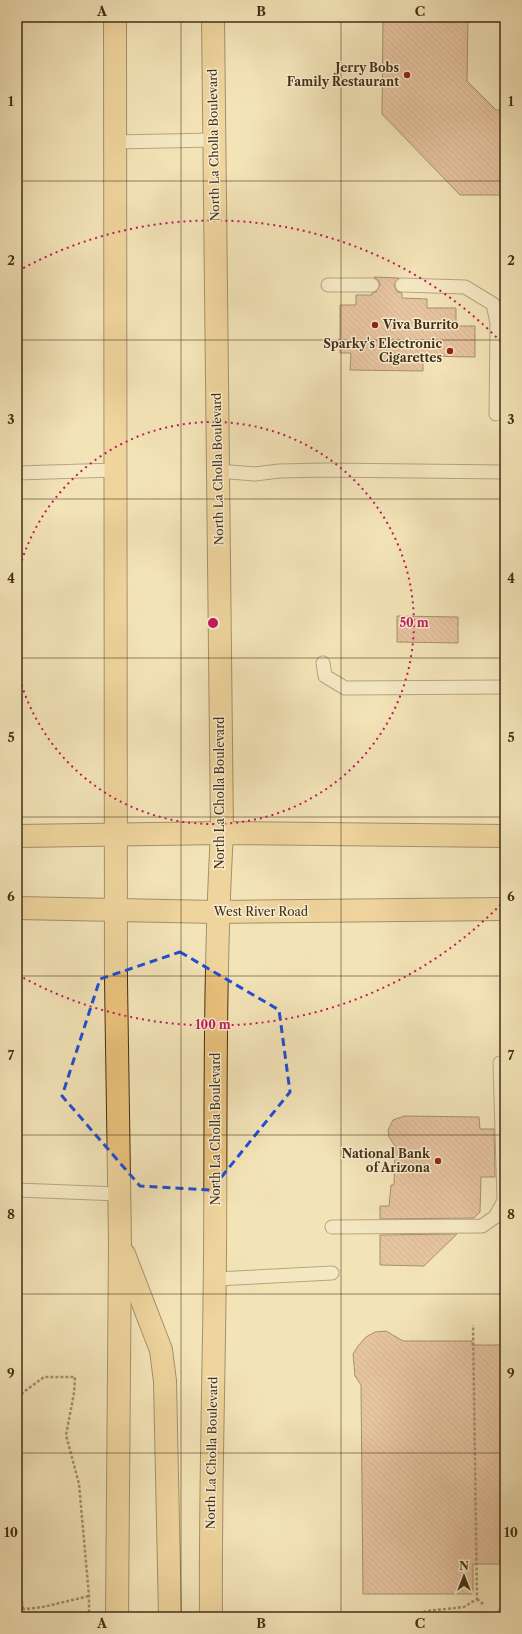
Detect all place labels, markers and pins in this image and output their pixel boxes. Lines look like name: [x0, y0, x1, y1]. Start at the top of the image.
place label: Jerry Bobs Family Restaurant: [287, 60, 399, 89]
marker: Jerry Bobs Family Restaurant: [402, 70, 412, 80]
place label: Viva Burrito: [382, 317, 459, 332]
marker: Viva Burrito: [370, 320, 380, 330]
place label: Sparky's Electronic Cigarettes: [323, 336, 442, 365]
marker: Sparky's Electronic Cigarettes: [445, 346, 455, 356]
centre of rings: [206, 616, 220, 630]
place label: National Bank of Arizona: [342, 1146, 431, 1175]
marker: National Bank of Arizona: [433, 1156, 443, 1166]

